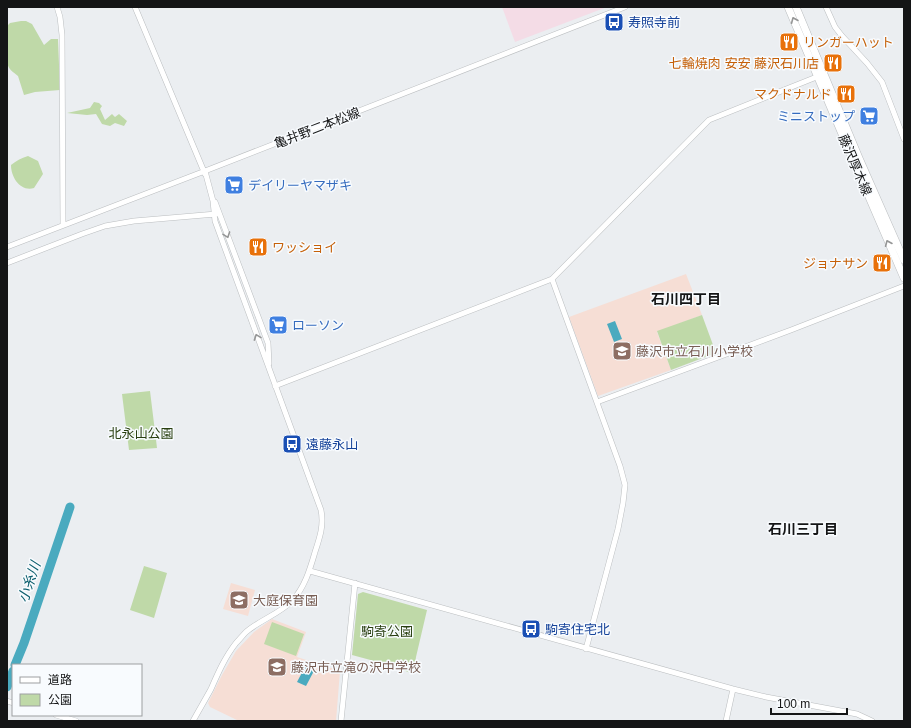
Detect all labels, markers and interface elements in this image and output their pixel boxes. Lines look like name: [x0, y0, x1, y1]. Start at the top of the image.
bus stop icon: 寿照寺前: [603, 11, 625, 33]
place label: 寿照寺前: [628, 15, 680, 30]
one-way arrow: [790, 16, 798, 23]
restaurant icon: リンガーハット: [778, 31, 800, 53]
place label: リンガーハット: [803, 35, 894, 50]
restaurant icon: 七輪焼肉 安安 藤沢石川店: [822, 52, 844, 74]
place label: 七輪焼肉 安安 藤沢石川店: [669, 56, 819, 71]
restaurant icon: マクドナルド: [835, 83, 857, 105]
place label: マクドナルド: [754, 87, 832, 102]
street label: 亀井野二本松線: [272, 105, 362, 151]
supermarket icon: ミニストップ: [858, 105, 880, 127]
place label: ミニストップ: [777, 109, 855, 124]
street label: 藤沢厚木線: [835, 132, 875, 198]
supermarket icon: デイリーヤマザキ: [223, 174, 245, 196]
place label: デイリーヤマザキ: [248, 178, 352, 193]
one-way arrow: [223, 231, 231, 238]
restaurant icon: ワッショイ: [247, 236, 269, 258]
one-way arrow: [885, 239, 893, 246]
place label: ワッショイ: [272, 240, 337, 255]
restaurant icon: ジョナサン: [871, 252, 893, 274]
place label: ジョナサン: [803, 256, 868, 271]
district label: 石川四丁目: [651, 291, 721, 307]
supermarket icon: ローソン: [267, 314, 289, 336]
place label: ローソン: [292, 318, 344, 333]
one-way arrow: [253, 333, 261, 340]
school or university icon: 藤沢市立石川小学校: [611, 340, 633, 362]
place label: 藤沢市立石川小学校: [636, 344, 753, 359]
park label: 北永山公園: [108, 426, 174, 441]
bus stop icon: 遠藤永山: [281, 433, 303, 455]
place label: 遠藤永山: [306, 437, 358, 452]
district label: 石川三丁目: [768, 521, 838, 537]
water label: 小糸川: [15, 558, 44, 604]
school or university icon: 大庭保育園: [228, 589, 250, 611]
place label: 大庭保育園: [253, 593, 318, 608]
bus stop icon: 駒寄住宅北: [520, 618, 542, 640]
place label: 駒寄住宅北: [545, 622, 610, 637]
park label: 駒寄公園: [361, 624, 413, 639]
school or university icon: 藤沢市立滝の沢中学校: [266, 656, 288, 678]
place label: 藤沢市立滝の沢中学校: [291, 660, 421, 675]
legend: [12, 664, 142, 716]
text: 道路: [48, 673, 72, 687]
scale bar: [771, 690, 847, 716]
text: 公園: [48, 693, 72, 707]
text: 100 m: [777, 697, 810, 711]

